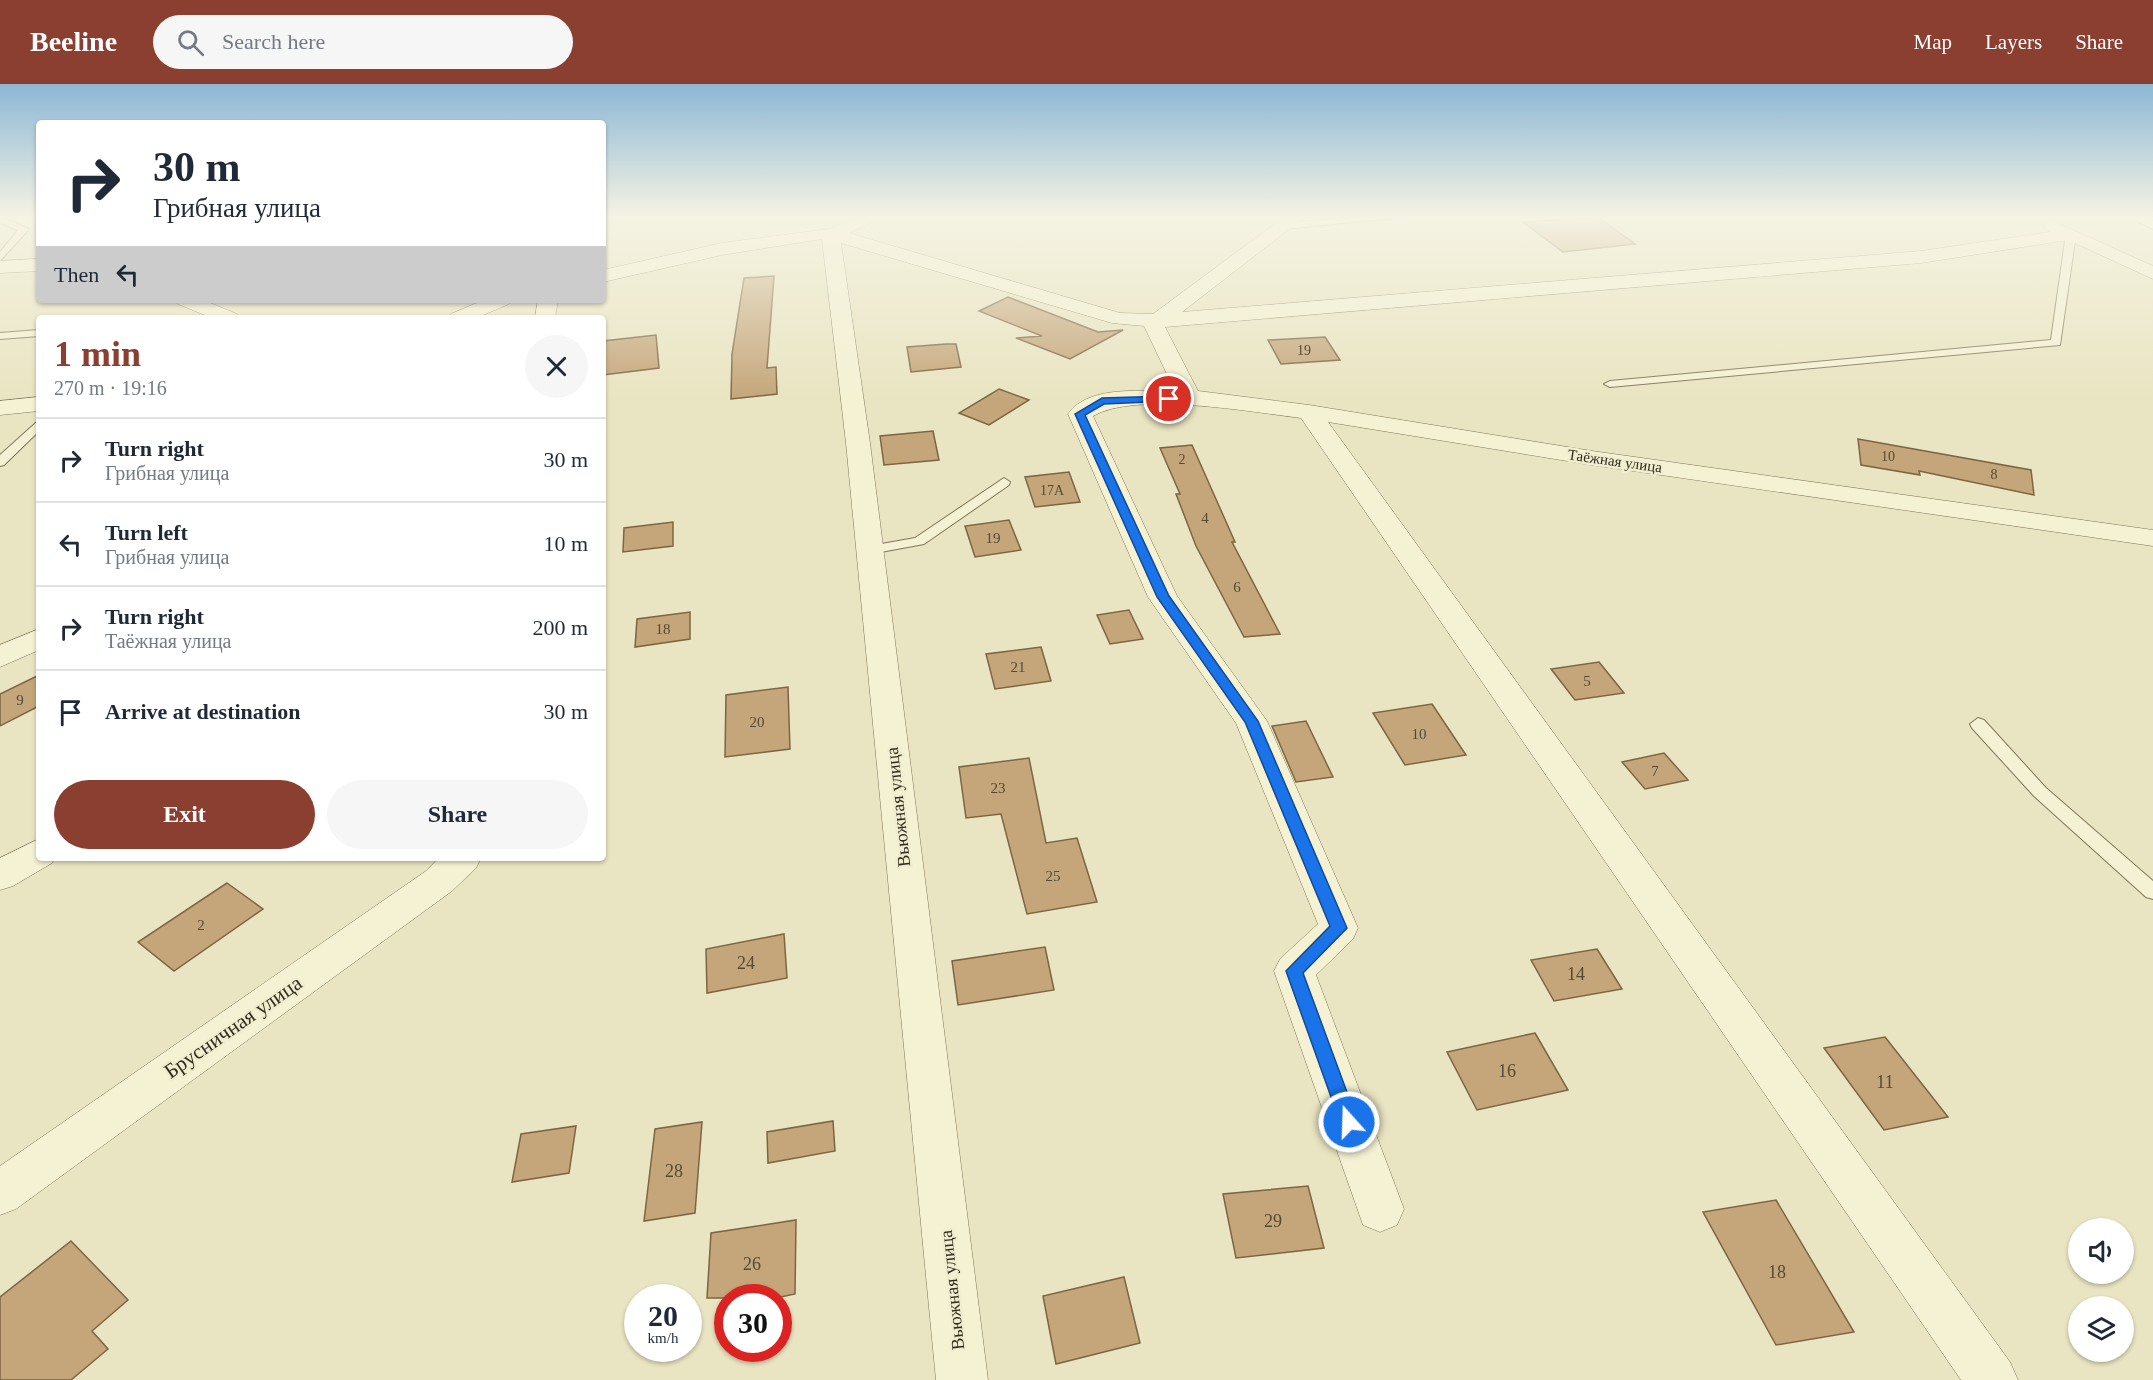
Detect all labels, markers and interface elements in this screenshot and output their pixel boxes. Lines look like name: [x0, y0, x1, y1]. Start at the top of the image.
search box: [153, 15, 573, 69]
text: Beeline: [30, 26, 117, 57]
icon: search: [174, 26, 207, 59]
text: Search here: [222, 29, 325, 54]
text: Map: [1914, 30, 1952, 54]
text: Layers: [1985, 30, 2042, 54]
text: Share: [2075, 30, 2123, 54]
icon: right: [54, 144, 132, 222]
text: 30 m: [153, 144, 241, 190]
text: Грибная улица: [153, 193, 321, 223]
icon: left: [111, 258, 144, 291]
text: Then: [54, 262, 99, 287]
text: 1 min: [54, 334, 141, 374]
button: close: [525, 335, 588, 398]
house number: 19: [1297, 343, 1311, 358]
pin: [1143, 373, 1194, 424]
text: 270 m · 19:16: [54, 377, 167, 399]
icon: arrive: [1152, 382, 1185, 415]
text: Turn right: [105, 436, 204, 461]
icon: right: [54, 444, 87, 477]
street label: Таёжная улица: [1567, 446, 1663, 476]
text: 30 m: [543, 447, 588, 472]
house number: 10: [1881, 449, 1895, 464]
house number: 2: [1179, 452, 1186, 467]
text: Грибная улица: [105, 462, 229, 484]
house number: 8: [1991, 467, 1998, 482]
house number: 17А: [1040, 483, 1065, 498]
house number: 4: [1201, 510, 1209, 526]
text: Turn left: [105, 520, 188, 545]
icon: left: [54, 528, 87, 561]
house number: 19: [986, 530, 1001, 546]
text: 10 m: [543, 531, 588, 556]
text: Грибная улица: [105, 546, 229, 568]
house number: 6: [1233, 579, 1241, 595]
text: Turn right: [105, 604, 204, 629]
icon: right: [54, 612, 87, 645]
text: 200 m: [532, 615, 588, 640]
house number: 18: [656, 621, 671, 637]
text: Таёжная улица: [105, 630, 231, 652]
house number: 21: [1011, 659, 1026, 675]
house number: 5: [1583, 673, 1591, 689]
house number: 9: [16, 692, 24, 708]
icon: arrive: [54, 696, 87, 729]
text: Arrive at destination: [105, 699, 301, 724]
text: 30 m: [543, 699, 588, 724]
house number: 20: [750, 714, 765, 730]
house number: 10: [1412, 726, 1427, 742]
street label: Вьюжная улица: [882, 746, 914, 868]
house number: 7: [1651, 763, 1659, 779]
button: Exit: [54, 780, 315, 849]
button: Share: [327, 780, 588, 849]
house number: 23: [991, 780, 1006, 796]
house number: 25: [1046, 868, 1061, 884]
house number: 2: [197, 917, 205, 933]
house number: 24: [737, 953, 755, 973]
house number: 14: [1567, 964, 1585, 984]
street label: Брусничная улица: [160, 970, 307, 1083]
house number: 16: [1498, 1061, 1516, 1081]
house number: 11: [1876, 1072, 1894, 1092]
position arrow: [1317, 1090, 1381, 1154]
house number: 28: [665, 1161, 683, 1181]
house number: 29: [1264, 1211, 1282, 1231]
map controls: [2068, 1218, 2134, 1362]
button: sound: [2068, 1218, 2134, 1284]
street label: Вьюжная улица: [936, 1229, 968, 1351]
house number: 26: [743, 1254, 761, 1274]
house number: 18: [1768, 1262, 1786, 1282]
speed limit sign: 30: [714, 1284, 792, 1362]
button: layers: [2068, 1296, 2134, 1362]
text: 20: [648, 1299, 678, 1332]
text: km/h: [648, 1330, 678, 1346]

